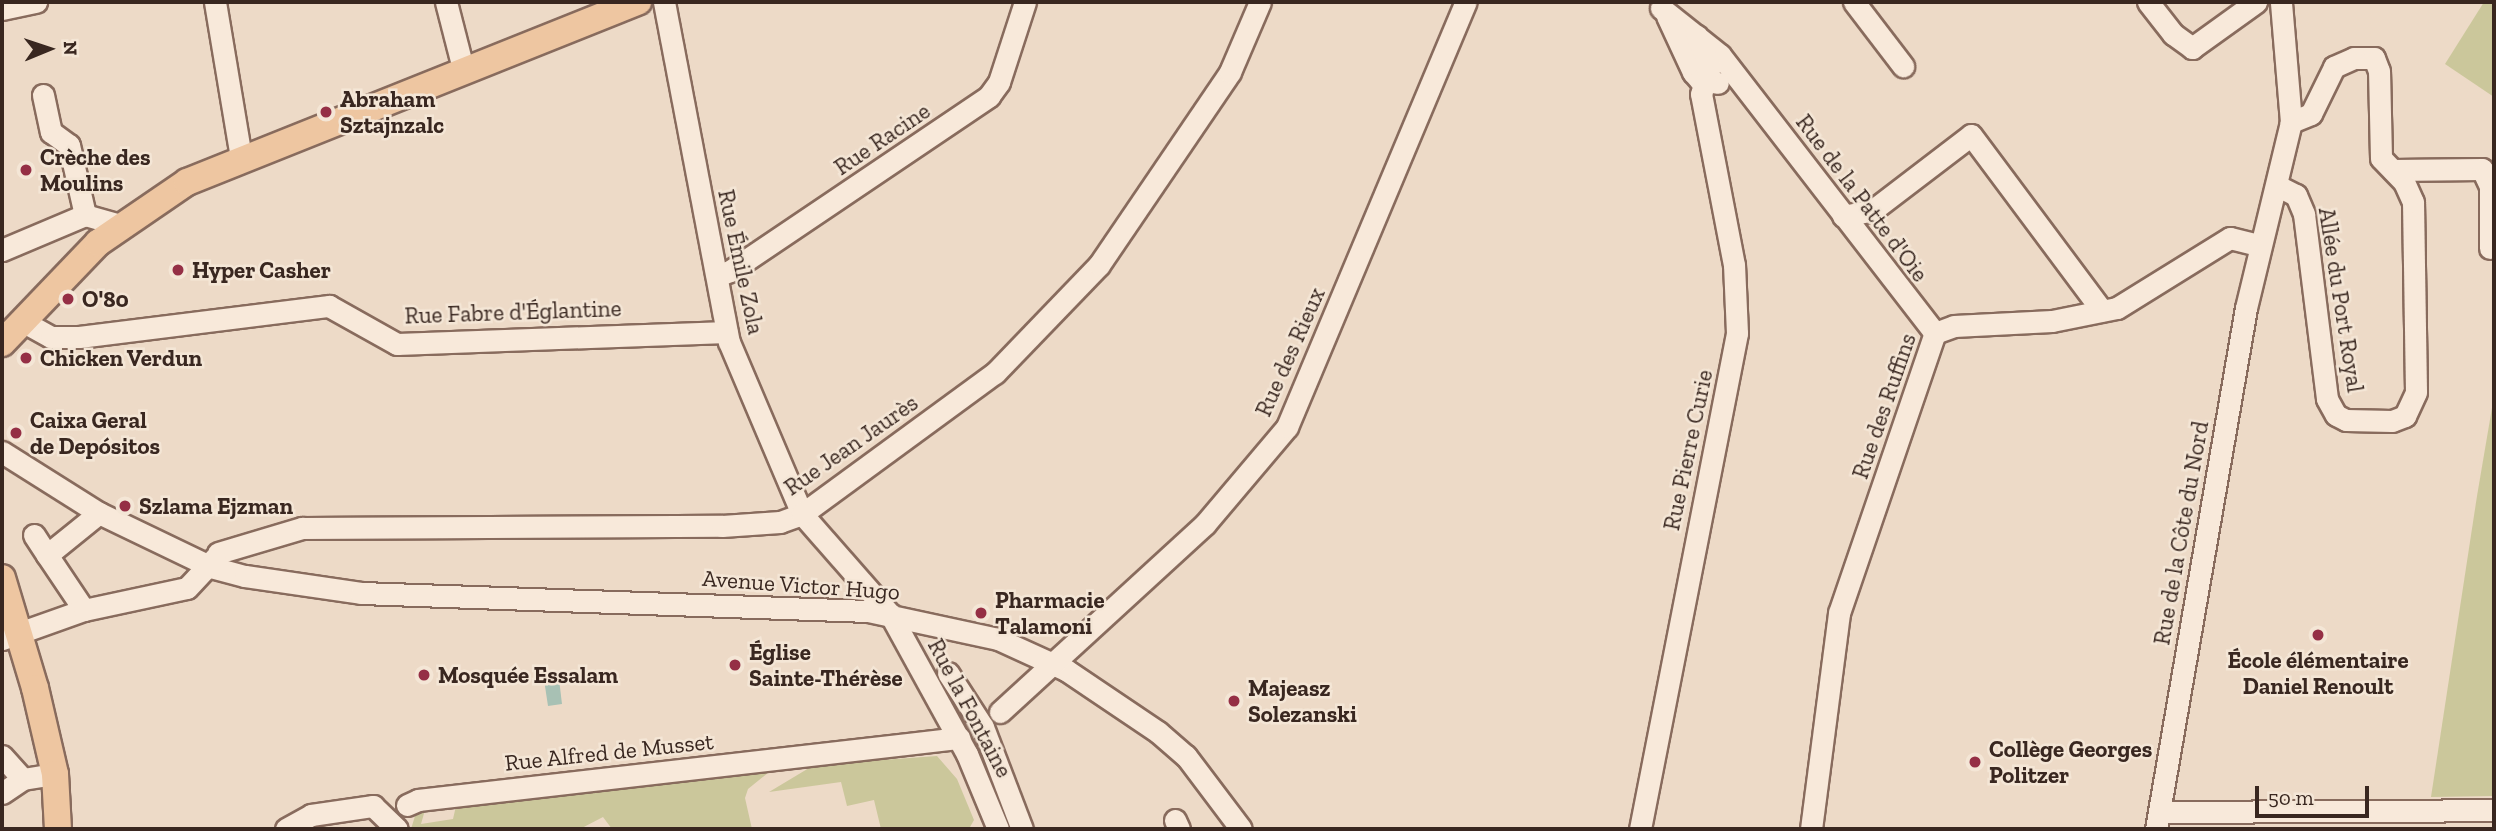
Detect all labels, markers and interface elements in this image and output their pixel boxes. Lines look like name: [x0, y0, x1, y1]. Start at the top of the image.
north arrow: [14, 14, 84, 84]
text: N: [59, 41, 82, 56]
place label: Abraham Sztajnzalc: [340, 85, 444, 139]
street label: Rue Racine: [829, 97, 935, 181]
marker: Abraham Sztajnzalc: [318, 104, 334, 120]
street label: Rue de la Patte d'Oie: [1790, 109, 1934, 287]
place label: Crèche des Moulins: [40, 143, 150, 197]
marker: Crèche des Moulins: [18, 162, 34, 178]
street label: Rue Émile Zola: [712, 187, 770, 337]
street label: Allée du Port Royal: [2313, 205, 2369, 395]
place label: Hyper Casher: [192, 256, 331, 284]
marker: Hyper Casher: [170, 262, 186, 278]
street label: Rue des Rieux: [1249, 283, 1331, 421]
place label: O'80: [82, 285, 129, 313]
marker: O'80: [60, 291, 76, 307]
street label: Rue Fabre d'Églantine: [404, 294, 622, 330]
street label: Rue des Ruffins: [1846, 330, 1922, 482]
place label: Chicken Verdun: [40, 344, 203, 372]
marker: Chicken Verdun: [18, 350, 34, 366]
street label: Rue Pierre Curie: [1657, 367, 1719, 533]
street label: Rue Jean Jaurès: [778, 388, 924, 502]
place label: Caixa Geral de Depósitos: [30, 406, 160, 460]
street label: Rue de la Côte du Nord: [2148, 419, 2214, 647]
marker: Caixa Geral de Depósitos: [8, 425, 24, 441]
place label: Szlama Ejzman: [139, 492, 293, 520]
marker: Szlama Ejzman: [117, 498, 133, 514]
street label: Avenue Victor Hugo: [701, 564, 901, 606]
place label: Pharmacie Talamoni: [995, 586, 1105, 640]
marker: Pharmacie Talamoni: [973, 605, 989, 621]
marker: École élémentaire Daniel Renoult: [2310, 627, 2326, 643]
street label: Rue la Fontaine: [922, 634, 1018, 782]
place label: Église Sainte-Thérèse: [749, 638, 903, 692]
place label: École élémentaire Daniel Renoult: [2227, 646, 2409, 700]
marker: Église Sainte-Thérèse: [727, 657, 743, 673]
place label: Mosquée Essalam: [438, 661, 618, 689]
marker: Mosquée Essalam: [416, 667, 432, 683]
place label: Majeasz Solezanski: [1248, 674, 1357, 728]
marker: Majeasz Solezanski: [1226, 693, 1242, 709]
street label: Rue Alfred de Musset: [503, 727, 715, 777]
place label: Collège Georges Politzer: [1989, 735, 2152, 789]
marker: Collège Georges Politzer: [1967, 754, 1983, 770]
scale bar: [2258, 772, 2372, 816]
text: 50 m: [2268, 785, 2314, 810]

